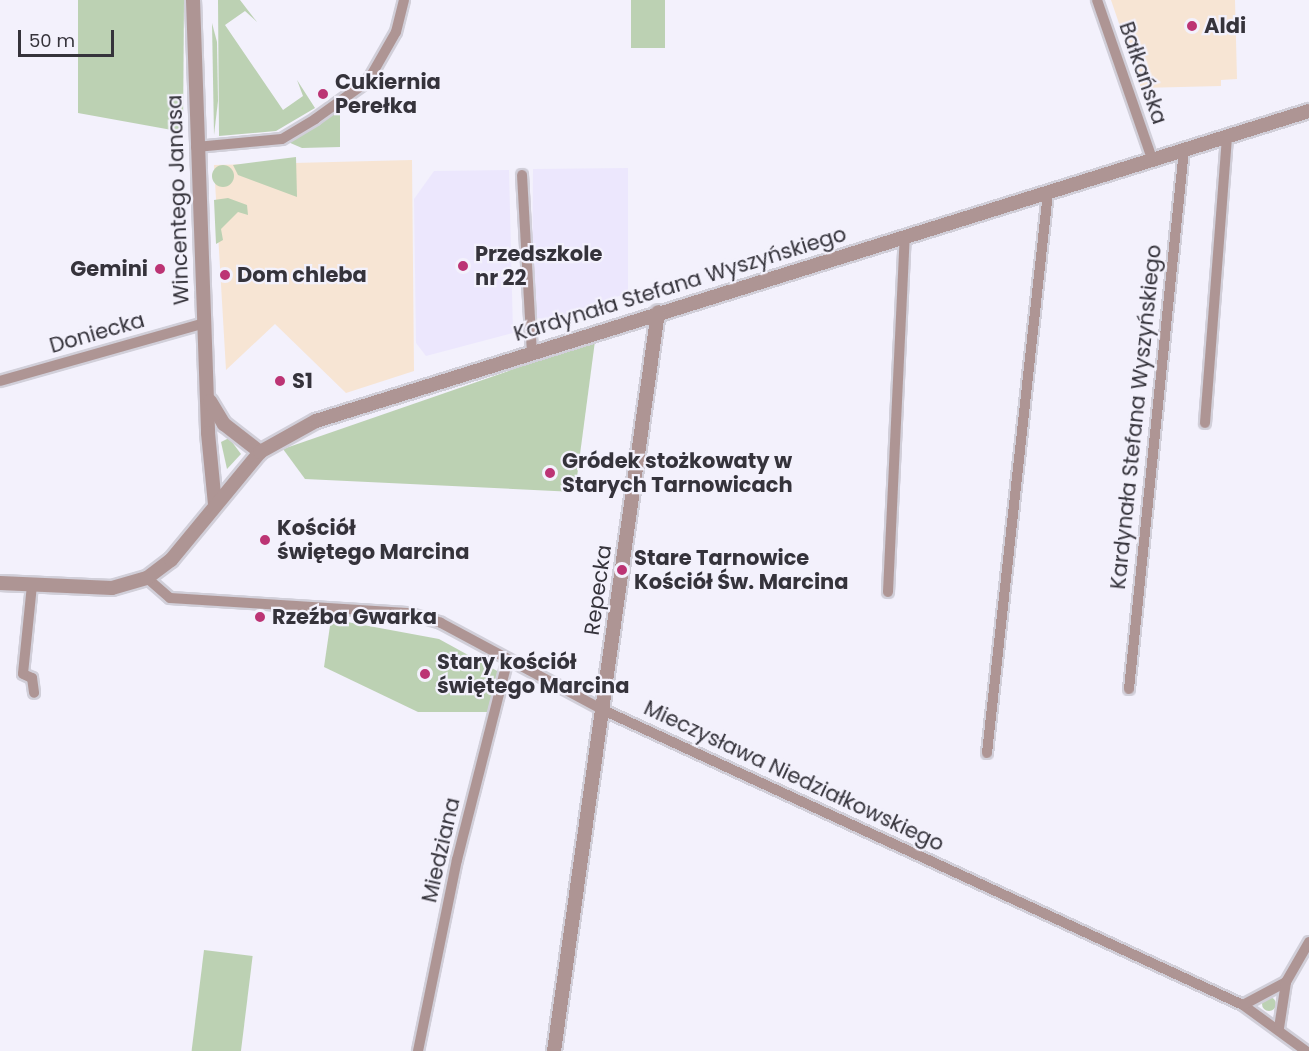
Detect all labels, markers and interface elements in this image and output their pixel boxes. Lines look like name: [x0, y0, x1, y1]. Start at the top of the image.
place label: Aldi: [1204, 13, 1246, 39]
scale bar: [21, 18, 117, 56]
street label: Bałkańska: [1114, 18, 1172, 128]
marker: Aldi: [1185, 19, 1199, 33]
text: 50 m: [29, 28, 75, 53]
place label: Cukiernia Perełka: [335, 69, 441, 119]
marker: Cukiernia Perełka: [316, 87, 330, 101]
street label: Wincentego Janasa: [162, 94, 194, 306]
street label: Kardynała Stefana Wyszyńskiego: [511, 221, 849, 347]
place label: Przedszkole nr 22: [475, 241, 602, 291]
street label: Kardynała Stefana Wyszyńskiego: [1105, 243, 1167, 591]
place label: Gemini: [70, 256, 148, 282]
marker: Przedszkole nr 22: [456, 259, 470, 273]
marker: Gemini: [153, 262, 167, 276]
place label: Dom chleba: [237, 262, 367, 288]
marker: Dom chleba: [218, 268, 232, 282]
street label: Doniecka: [47, 307, 147, 359]
place label: S1: [292, 368, 313, 394]
marker: S1: [273, 374, 287, 388]
place label: Gródek stożkowaty w Starych Tarnowicach: [562, 448, 793, 498]
marker: Gródek stożkowaty w Starych Tarnowicach: [543, 466, 557, 480]
place label: Kościół świętego Marcina: [277, 515, 469, 565]
marker: Kościół świętego Marcina: [258, 533, 272, 547]
street label: Repecka: [579, 543, 617, 637]
place label: Stare Tarnowice Kościół Św. Marcina: [634, 545, 849, 595]
marker: Stare Tarnowice Kościół Św. Marcina: [615, 563, 629, 577]
place label: Rzeźba Gwarka: [272, 604, 437, 630]
marker: Rzeźba Gwarka: [253, 610, 267, 624]
place label: Stary kościół świętego Marcina: [437, 649, 629, 699]
marker: Stary kościół świętego Marcina: [418, 667, 432, 681]
street label: Mieczysława Niedziałkowskiego: [640, 695, 948, 857]
street label: Miedziana: [417, 795, 465, 905]

